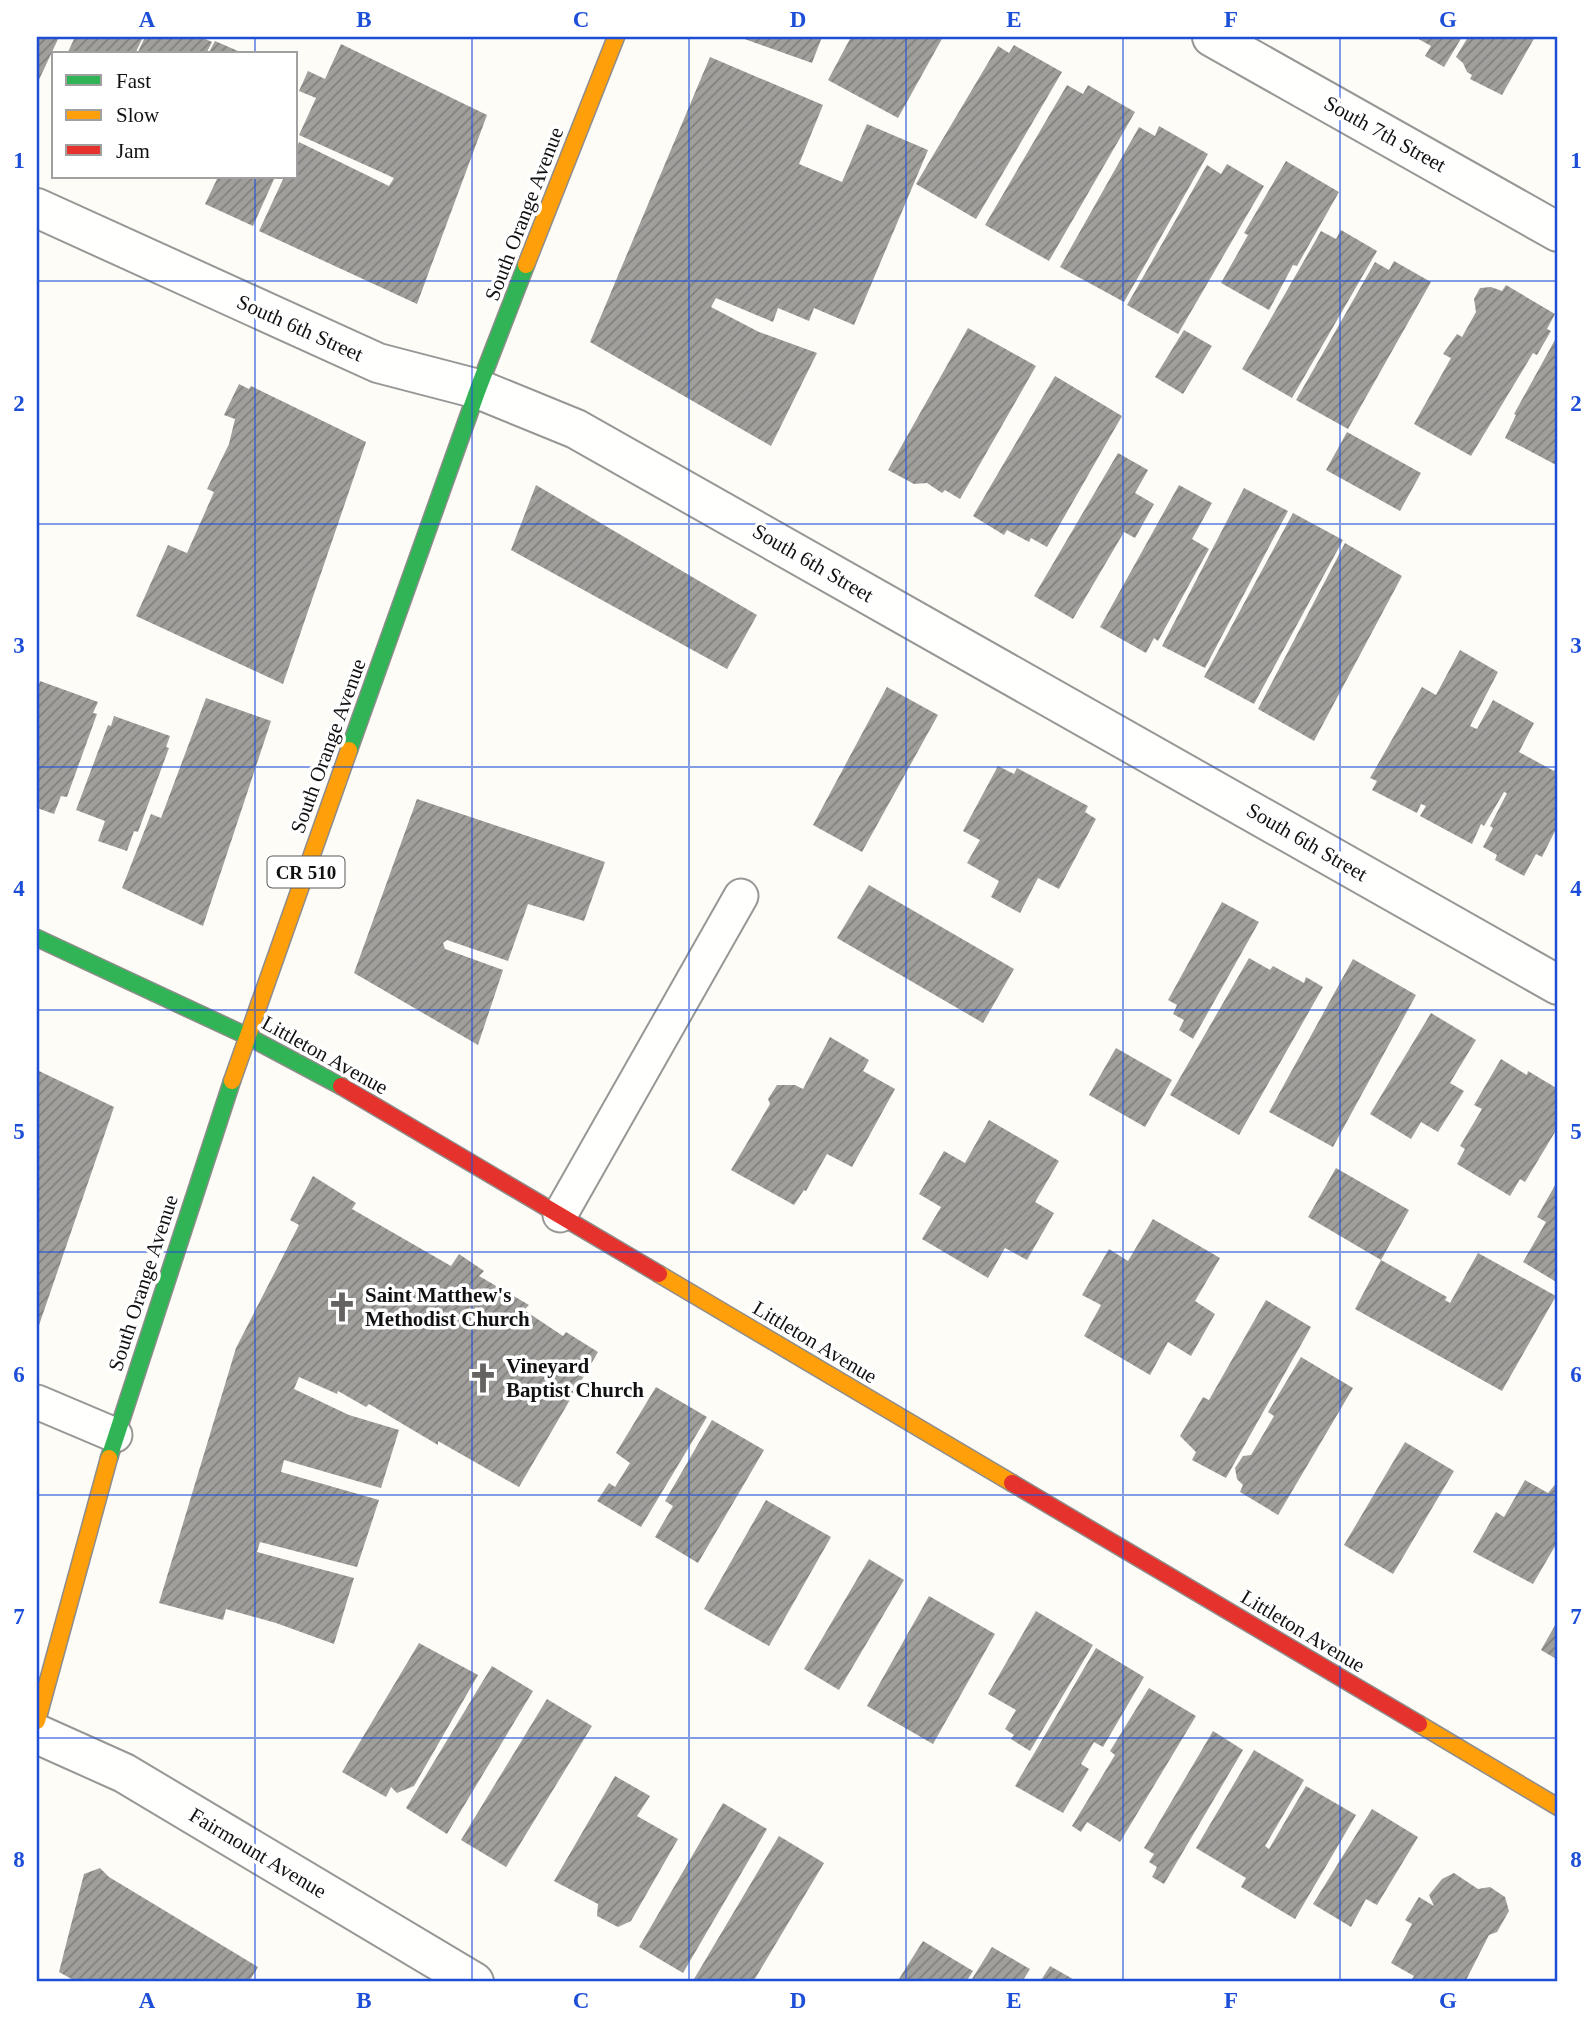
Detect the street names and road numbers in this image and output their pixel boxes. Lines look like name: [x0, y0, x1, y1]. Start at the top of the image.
street label: South 7th Street: [1320, 91, 1450, 177]
street label: South Orange Avenue: [480, 124, 568, 304]
street label: South 6th Street: [233, 290, 367, 367]
street label: South 6th Street: [748, 519, 878, 607]
street label: South Orange Avenue: [285, 655, 371, 837]
street label: South 6th Street: [1242, 798, 1372, 886]
road number: CR 510: [268, 856, 344, 888]
street label: Littleton Avenue: [258, 1011, 392, 1099]
street label: South Orange Avenue: [103, 1192, 183, 1374]
street label: Littleton Avenue: [749, 1296, 881, 1388]
street label: Littleton Avenue: [1237, 1585, 1369, 1677]
street label: Fairmount Avenue: [185, 1803, 331, 1903]

